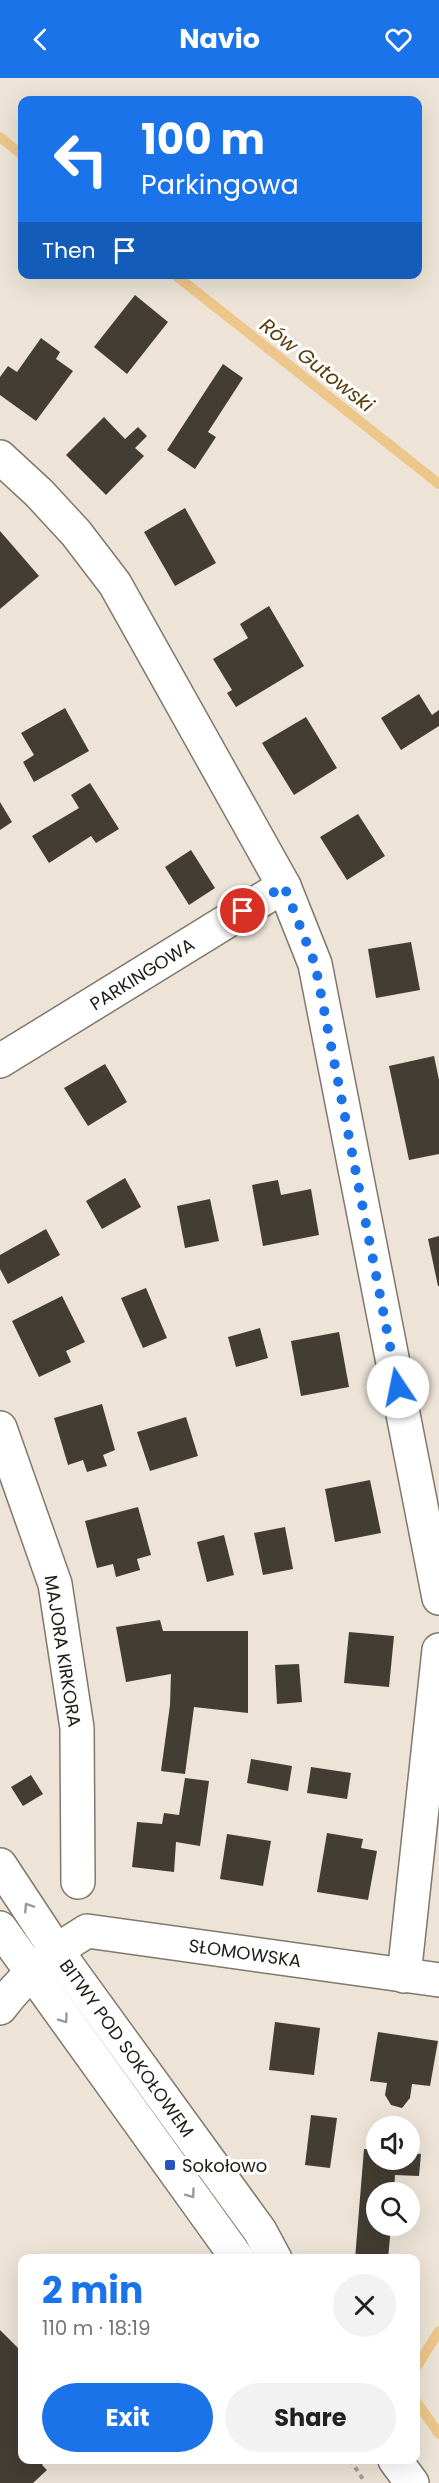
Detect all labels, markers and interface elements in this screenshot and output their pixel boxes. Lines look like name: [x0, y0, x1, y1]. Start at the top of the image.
text: Navio: [179, 20, 260, 57]
icon: back: [24, 23, 57, 56]
icon: heart: [382, 23, 415, 56]
text: 100 m: [141, 110, 265, 169]
icon: left: [42, 120, 120, 198]
text: Parkingowa: [141, 166, 299, 203]
icon: arrive: [108, 234, 141, 267]
text: Then: [42, 235, 96, 266]
water label: Rów Gutowski: [254, 312, 381, 419]
pin: [217, 885, 268, 936]
icon: arrive: [226, 894, 259, 927]
street label: PARKINGOWA: [85, 932, 199, 1016]
position arrow: [366, 1355, 430, 1419]
street label: MAJORA KIRKORA: [39, 1573, 87, 1729]
one-way arrow: [24, 1903, 35, 1914]
street label: SŁOMOWSKA: [187, 1933, 303, 1973]
street label: BITWY POD SOKOŁOWEM: [54, 1954, 200, 2142]
one-way arrow: [57, 2012, 68, 2023]
map controls: [366, 2116, 420, 2236]
button: sound: [366, 2116, 420, 2170]
place label: Sokołowo: [182, 2153, 267, 2178]
marker: Sokołowo: [163, 2158, 177, 2172]
button: search: [366, 2182, 420, 2236]
one-way arrow: [184, 2187, 195, 2198]
text: 2 min: [42, 2265, 143, 2316]
button: close: [333, 2274, 396, 2337]
text: 110 m · 18:19: [42, 2314, 151, 2342]
button: Exit: [42, 2383, 213, 2452]
button: Share: [225, 2383, 396, 2452]

